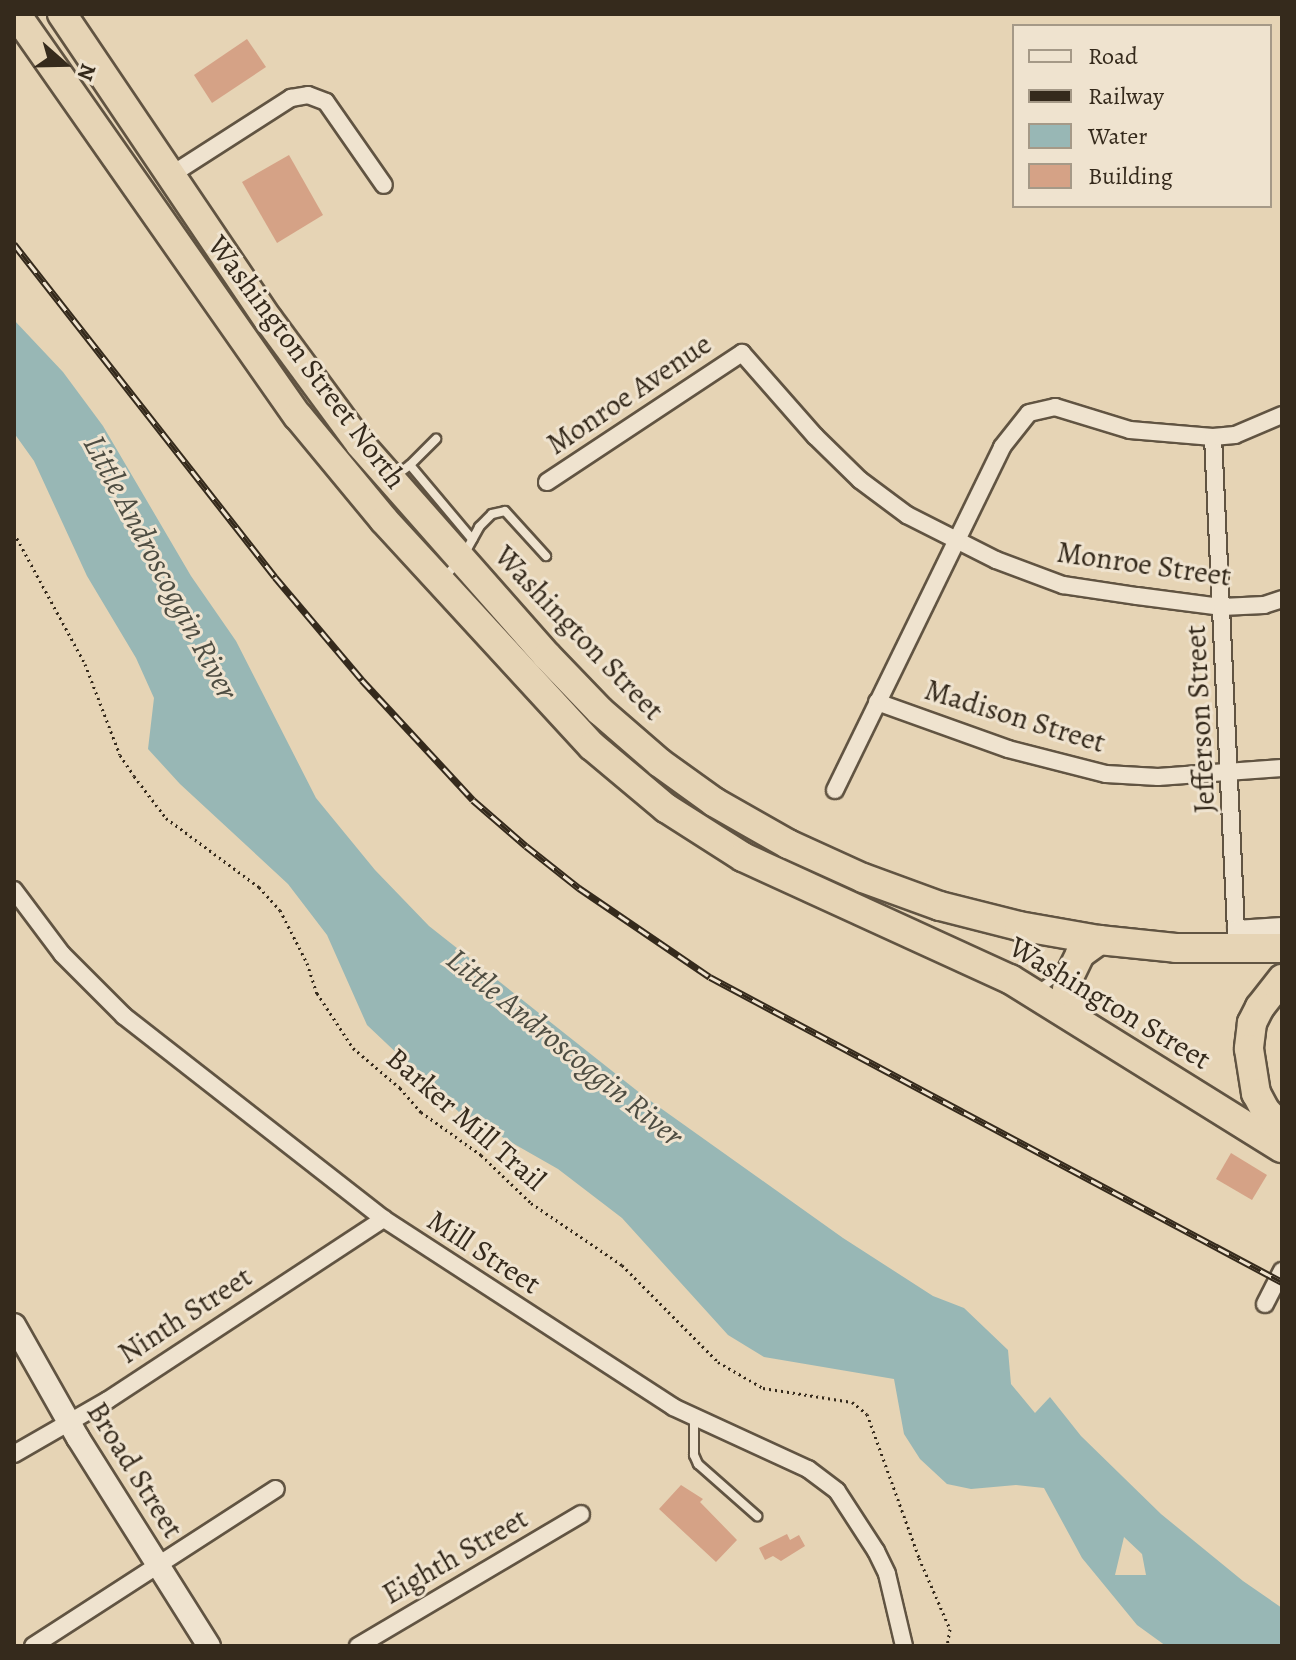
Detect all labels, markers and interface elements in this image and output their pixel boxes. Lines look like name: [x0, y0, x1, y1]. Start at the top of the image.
north arrow: [24, 24, 104, 104]
legend: [1012, 24, 1272, 208]
text: Road: [1088, 40, 1138, 72]
text: N: [70, 60, 103, 85]
text: Railway: [1088, 80, 1164, 112]
text: Water: [1088, 120, 1148, 152]
text: Building: [1088, 160, 1173, 192]
street label: Washington Street North: [200, 228, 414, 496]
street label: Monroe Avenue: [540, 326, 718, 462]
water label: Little Androscoggin River: [75, 428, 247, 706]
street label: Monroe Street: [1055, 534, 1233, 594]
street label: Washington Street: [487, 538, 671, 728]
street label: Jefferson Street: [1177, 624, 1223, 814]
street label: Madison Street: [920, 671, 1110, 761]
street label: Washington Street: [1003, 929, 1217, 1077]
water label: Little Androscoggin River: [439, 940, 691, 1154]
street label: Barker Mill Trail: [379, 1040, 553, 1198]
street label: Mill Street: [421, 1202, 547, 1302]
street label: Ninth Street: [112, 1259, 258, 1371]
street label: Broad Street: [79, 1395, 191, 1545]
street label: Eighth Street: [376, 1500, 534, 1612]

